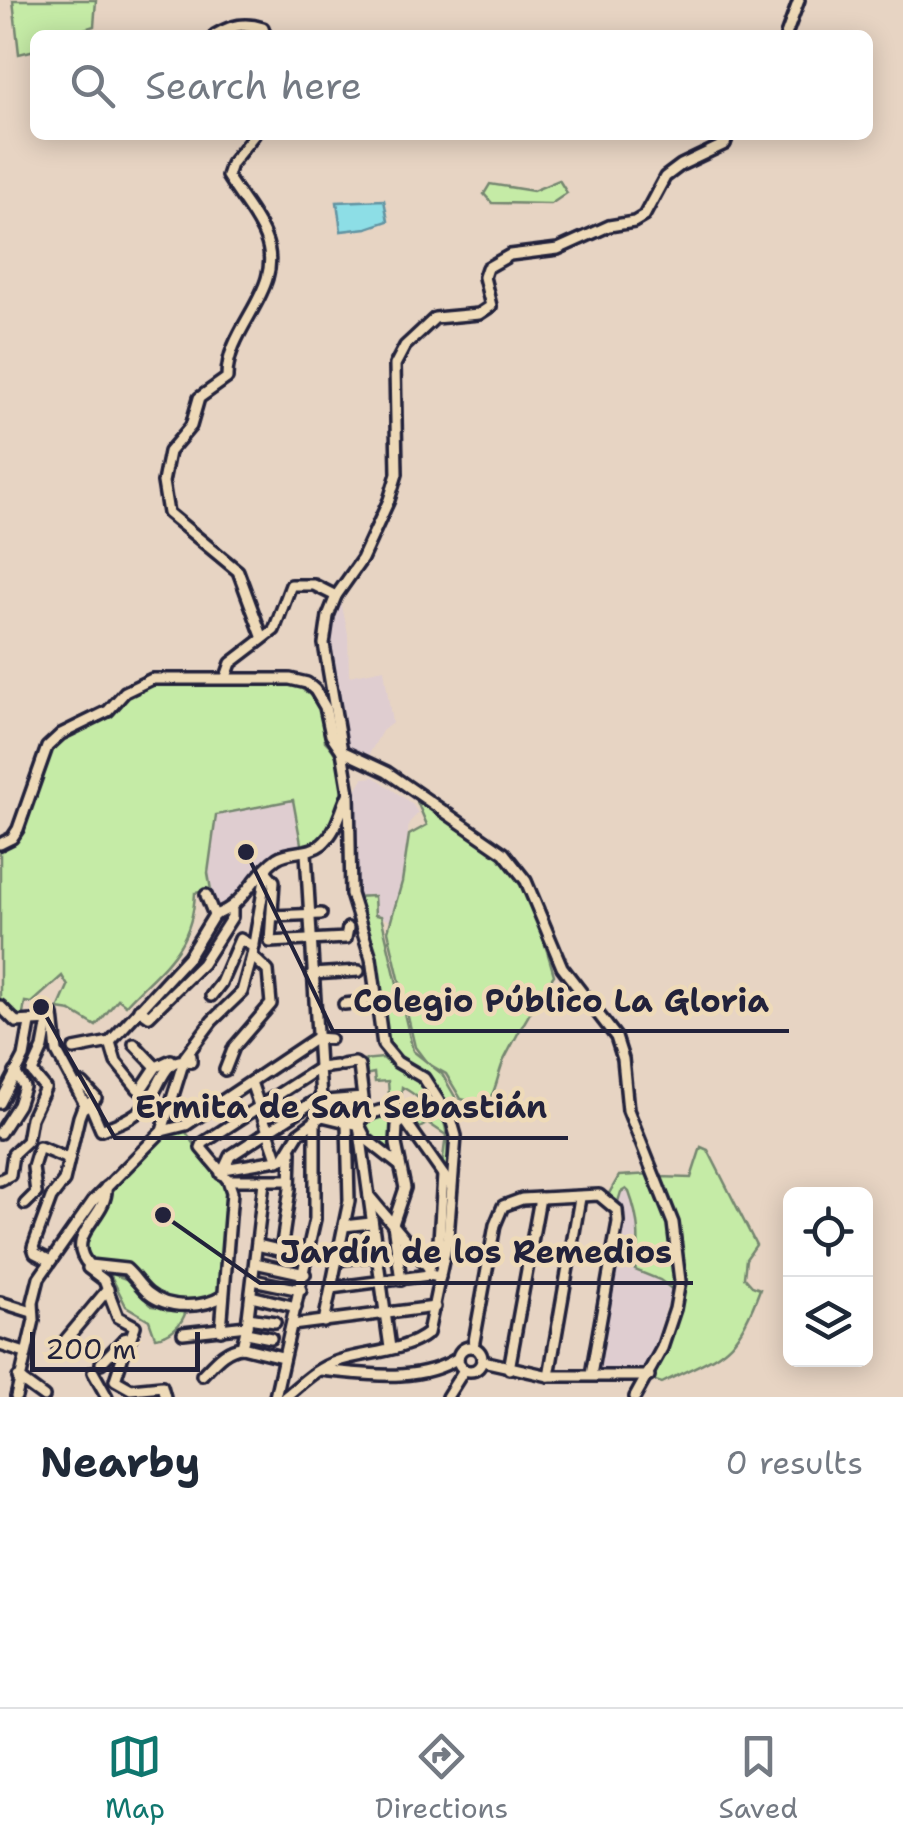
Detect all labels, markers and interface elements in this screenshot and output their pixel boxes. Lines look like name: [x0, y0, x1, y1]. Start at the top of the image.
search box: [30, 30, 873, 140]
icon: search: [65, 58, 120, 113]
text: Search here: [145, 60, 362, 111]
callout: Colegio Público La Gloria: [333, 969, 789, 1031]
text: Colegio Público La Gloria: [353, 979, 769, 1022]
callout: Ermita de San Sebastián: [115, 1076, 568, 1138]
text: Ermita de San Sebastián: [135, 1085, 547, 1128]
map controls: [783, 1187, 873, 1367]
button: locate: [783, 1187, 873, 1277]
callout: Jardín de los Remedios: [260, 1221, 693, 1283]
text: Jardín de los Remedios: [280, 1230, 672, 1273]
button: layers: [783, 1277, 873, 1367]
scale bar: [30, 1327, 200, 1372]
text: 200 m: [45, 1330, 136, 1368]
text: Nearby: [40, 1434, 200, 1490]
text: 0 results: [726, 1441, 863, 1484]
tab: Map: [105, 1729, 165, 1827]
tab: Directions: [375, 1729, 508, 1827]
tab: Saved: [718, 1729, 798, 1827]

